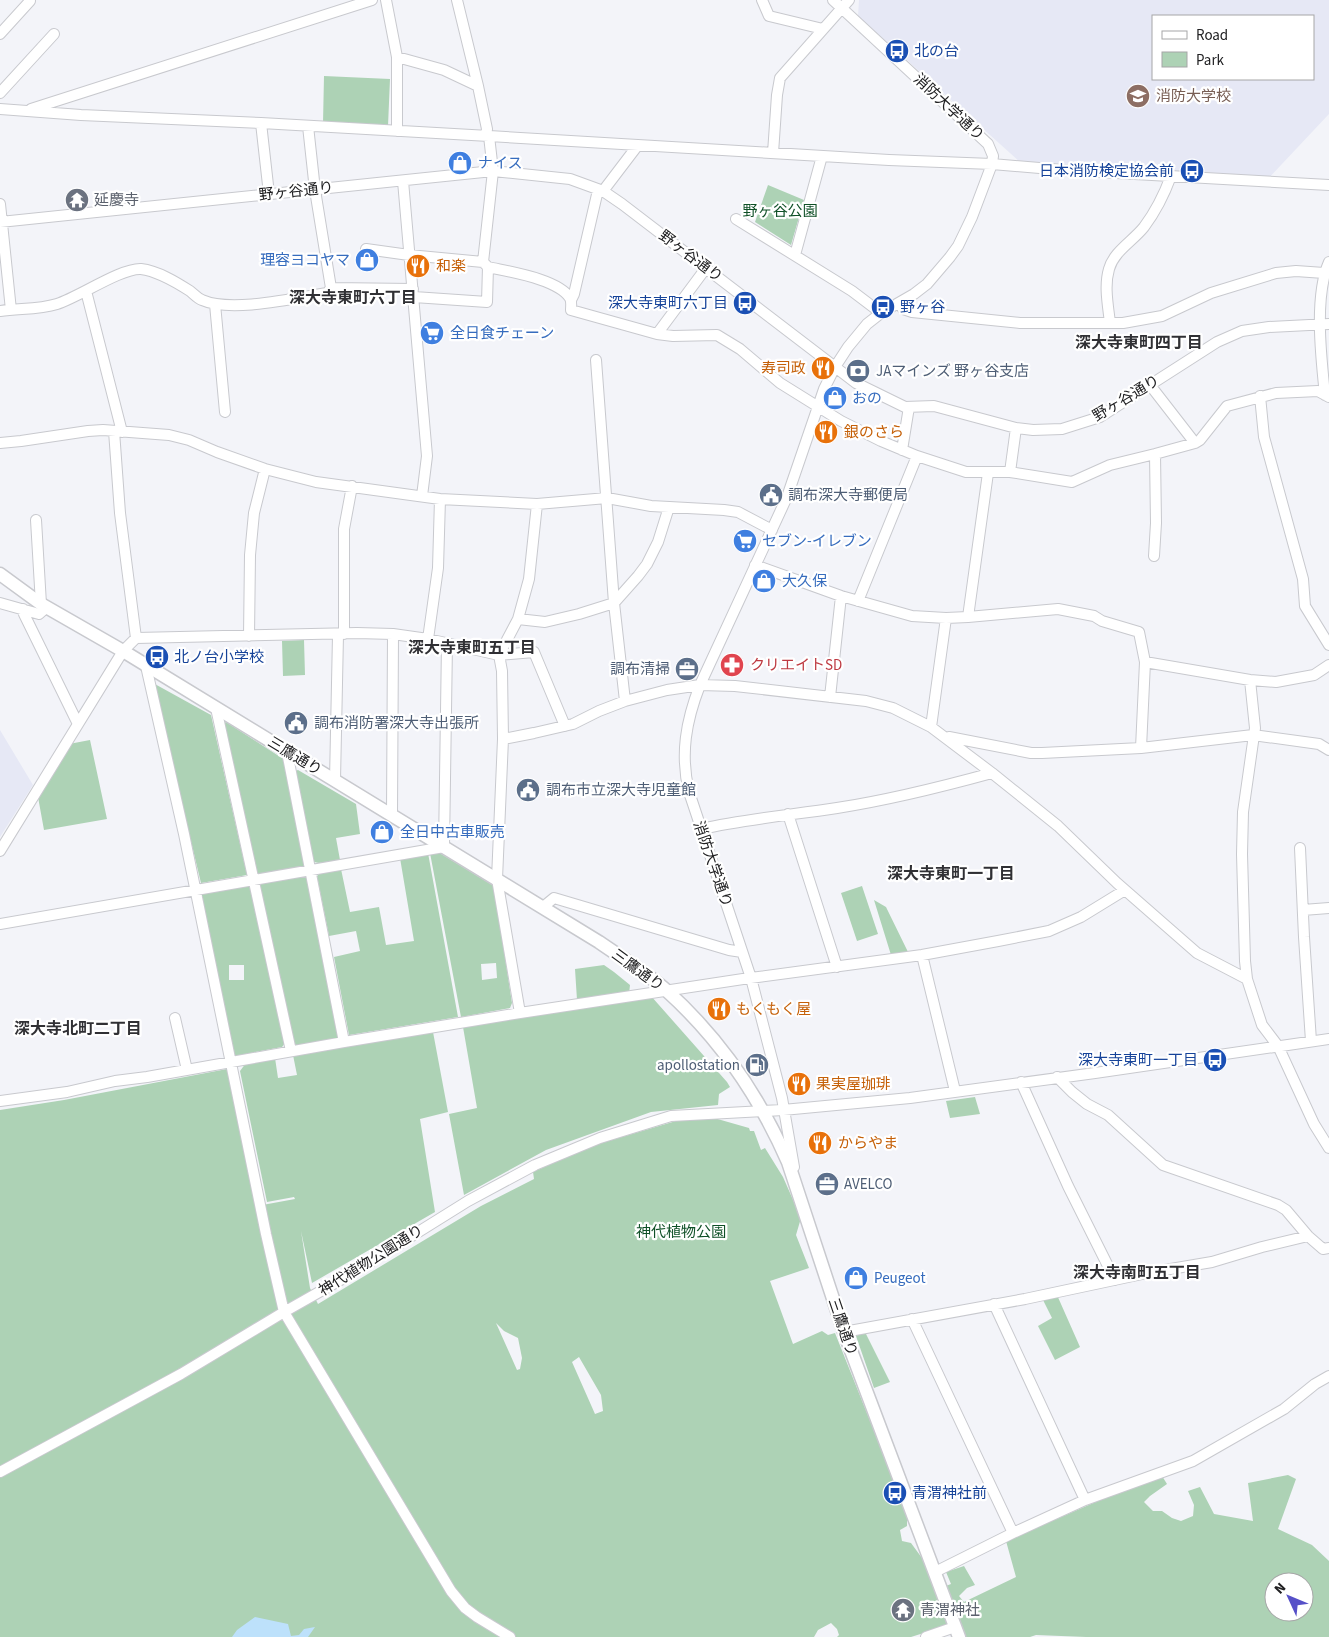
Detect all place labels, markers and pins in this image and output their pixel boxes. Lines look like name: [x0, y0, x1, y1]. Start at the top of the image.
bus stop icon: 北の台: [884, 38, 910, 64]
place label: 北の台: [914, 41, 959, 62]
school or university icon: 消防大学校: [1125, 83, 1151, 109]
place label: 消防大学校: [1156, 86, 1231, 107]
shop icon: ナイス: [447, 150, 473, 176]
place label: ナイス: [478, 153, 523, 174]
bus stop icon: 日本消防検定協会前: [1179, 158, 1205, 184]
place label: 日本消防検定協会前: [1039, 161, 1174, 182]
temple icon: 延慶寺: [64, 187, 90, 213]
place label: 延慶寺: [94, 190, 139, 211]
shop icon: 理容ヨコヤマ: [354, 247, 380, 273]
place label: 理容ヨコヤマ: [260, 250, 350, 271]
restaurant icon: 和楽: [405, 253, 431, 279]
place label: 和楽: [436, 256, 466, 277]
bus stop icon: 深大寺東町六丁目: [732, 290, 758, 316]
place label: 深大寺東町六丁目: [608, 293, 728, 314]
bus stop icon: 野ヶ谷: [870, 294, 896, 320]
place label: 野ヶ谷: [900, 297, 945, 318]
supermarket icon: 全日食チェーン: [419, 320, 445, 346]
place label: 全日食チェーン: [450, 323, 554, 344]
restaurant icon: 寿司政: [810, 355, 836, 381]
place label: 寿司政: [761, 358, 806, 379]
bank icon: JAマインズ 野ヶ谷支店: [845, 358, 871, 384]
place label: JAマインズ 野ヶ谷支店: [876, 361, 1029, 382]
shop icon: おの: [822, 385, 848, 411]
place label: おの: [852, 388, 882, 409]
restaurant icon: 銀のさら: [813, 419, 839, 445]
place label: 銀のさら: [844, 422, 904, 443]
public building icon: 調布深大寺郵便局: [758, 482, 784, 508]
place label: 調布深大寺郵便局: [788, 485, 908, 506]
supermarket icon: セブン-イレブン: [732, 528, 758, 554]
place label: セブン-イレブン: [762, 531, 872, 552]
shop icon: 大久保: [751, 568, 777, 594]
place label: 大久保: [782, 571, 827, 592]
bus stop icon: 北ノ台小学校: [144, 644, 170, 670]
place label: 北ノ台小学校: [174, 647, 264, 668]
pharmacy icon: クリエイトSD: [719, 652, 745, 678]
place label: クリエイトSD: [750, 655, 842, 676]
office icon: 調布清掃: [674, 656, 700, 682]
place label: 調布清掃: [610, 659, 670, 680]
public building icon: 調布消防署深大寺出張所: [283, 710, 309, 736]
place label: 調布消防署深大寺出張所: [314, 713, 479, 734]
public building icon: 調布市立深大寺児童館: [515, 777, 541, 803]
place label: 調布市立深大寺児童館: [546, 780, 696, 801]
shop icon: 全日中古車販売: [369, 819, 395, 845]
place label: 全日中古車販売: [400, 822, 505, 843]
restaurant icon: もくもく屋: [706, 996, 732, 1022]
place label: もくもく屋: [736, 999, 811, 1020]
bus stop icon: 深大寺東町一丁目: [1202, 1047, 1228, 1073]
place label: 深大寺東町一丁目: [1078, 1050, 1198, 1071]
fuel station icon: apollostation: [744, 1052, 770, 1078]
place label: apollostation: [657, 1055, 740, 1076]
restaurant icon: 果実屋珈琲: [786, 1071, 812, 1097]
place label: 果実屋珈琲: [816, 1074, 891, 1095]
restaurant icon: からやま: [807, 1130, 833, 1156]
place label: からやま: [838, 1133, 898, 1154]
office icon: AVELCO: [814, 1171, 840, 1197]
place label: AVELCO: [844, 1174, 893, 1195]
shop icon: Peugeot: [843, 1265, 869, 1291]
place label: Peugeot: [874, 1268, 925, 1289]
bus stop icon: 青渭神社前: [882, 1480, 908, 1506]
place label: 青渭神社前: [912, 1483, 987, 1504]
temple icon: 青渭神社: [890, 1597, 916, 1623]
place label: 青渭神社: [920, 1600, 980, 1621]

